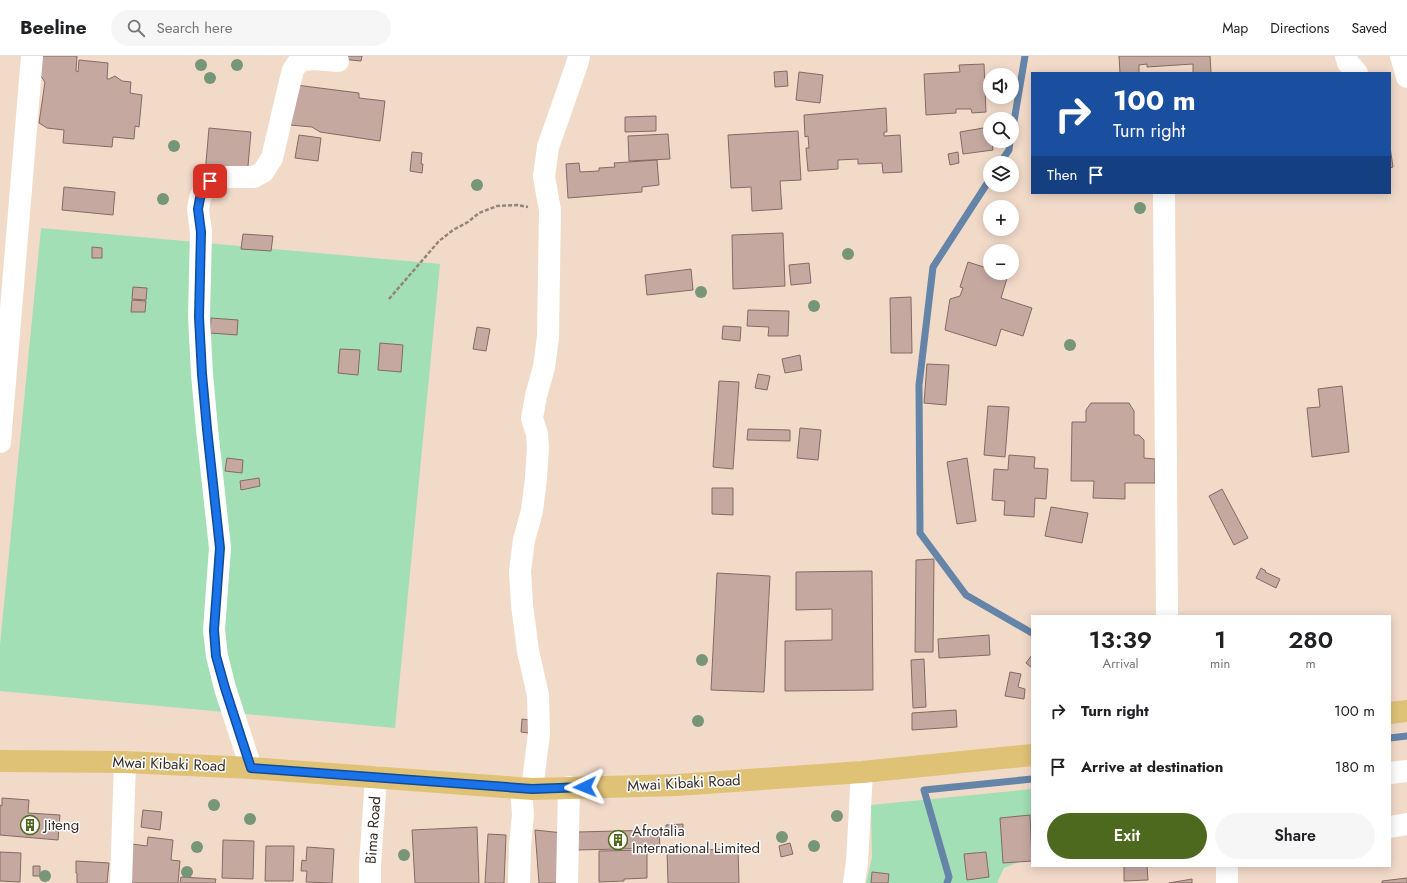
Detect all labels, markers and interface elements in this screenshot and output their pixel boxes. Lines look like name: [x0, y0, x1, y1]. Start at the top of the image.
search box: [111, 10, 391, 46]
text: Beeline: [20, 14, 87, 41]
icon: search: [125, 17, 147, 39]
text: Search here: [157, 17, 232, 39]
text: Map: [1222, 18, 1248, 38]
text: Directions: [1270, 18, 1330, 38]
text: Saved: [1352, 18, 1387, 38]
map controls: [983, 68, 1019, 280]
button: sound: [983, 68, 1019, 104]
text: 100 m: [1113, 80, 1196, 121]
icon: right: [1047, 88, 1099, 140]
button: search: [983, 112, 1019, 148]
text: Turn right: [1113, 118, 1185, 144]
button: layers: [983, 156, 1019, 192]
pin: [193, 164, 227, 198]
text: Then: [1047, 164, 1077, 186]
icon: arrive: [1085, 164, 1107, 186]
icon: arrive: [199, 170, 221, 192]
button: +: [983, 200, 1019, 236]
button: −: [983, 244, 1019, 280]
text: 13:39: [1089, 622, 1152, 657]
text: 1: [1214, 622, 1226, 657]
text: 280: [1288, 622, 1333, 657]
text: Arrival: [1103, 654, 1138, 673]
text: min: [1210, 654, 1230, 673]
text: m: [1306, 654, 1316, 673]
icon: right: [1047, 700, 1069, 722]
text: Turn right: [1081, 700, 1149, 722]
text: 100 m: [1334, 700, 1375, 722]
street label: Mwai Kibaki Road: [112, 751, 226, 777]
icon: arrive: [1047, 756, 1069, 778]
text: Arrive at destination: [1081, 756, 1223, 778]
text: 180 m: [1335, 756, 1375, 778]
position arrow: [564, 766, 606, 808]
street label: Mwai Kibaki Road: [627, 769, 741, 797]
street label: Bima Road: [360, 795, 386, 865]
button: Exit: [1047, 813, 1207, 859]
button: Share: [1215, 813, 1375, 859]
building icon: Jiteng: [19, 814, 41, 836]
place label: Jiteng: [42, 814, 79, 836]
place label: Afrotalia International Limited: [632, 820, 760, 859]
building icon: Afrotalia International Limited: [607, 829, 629, 851]

